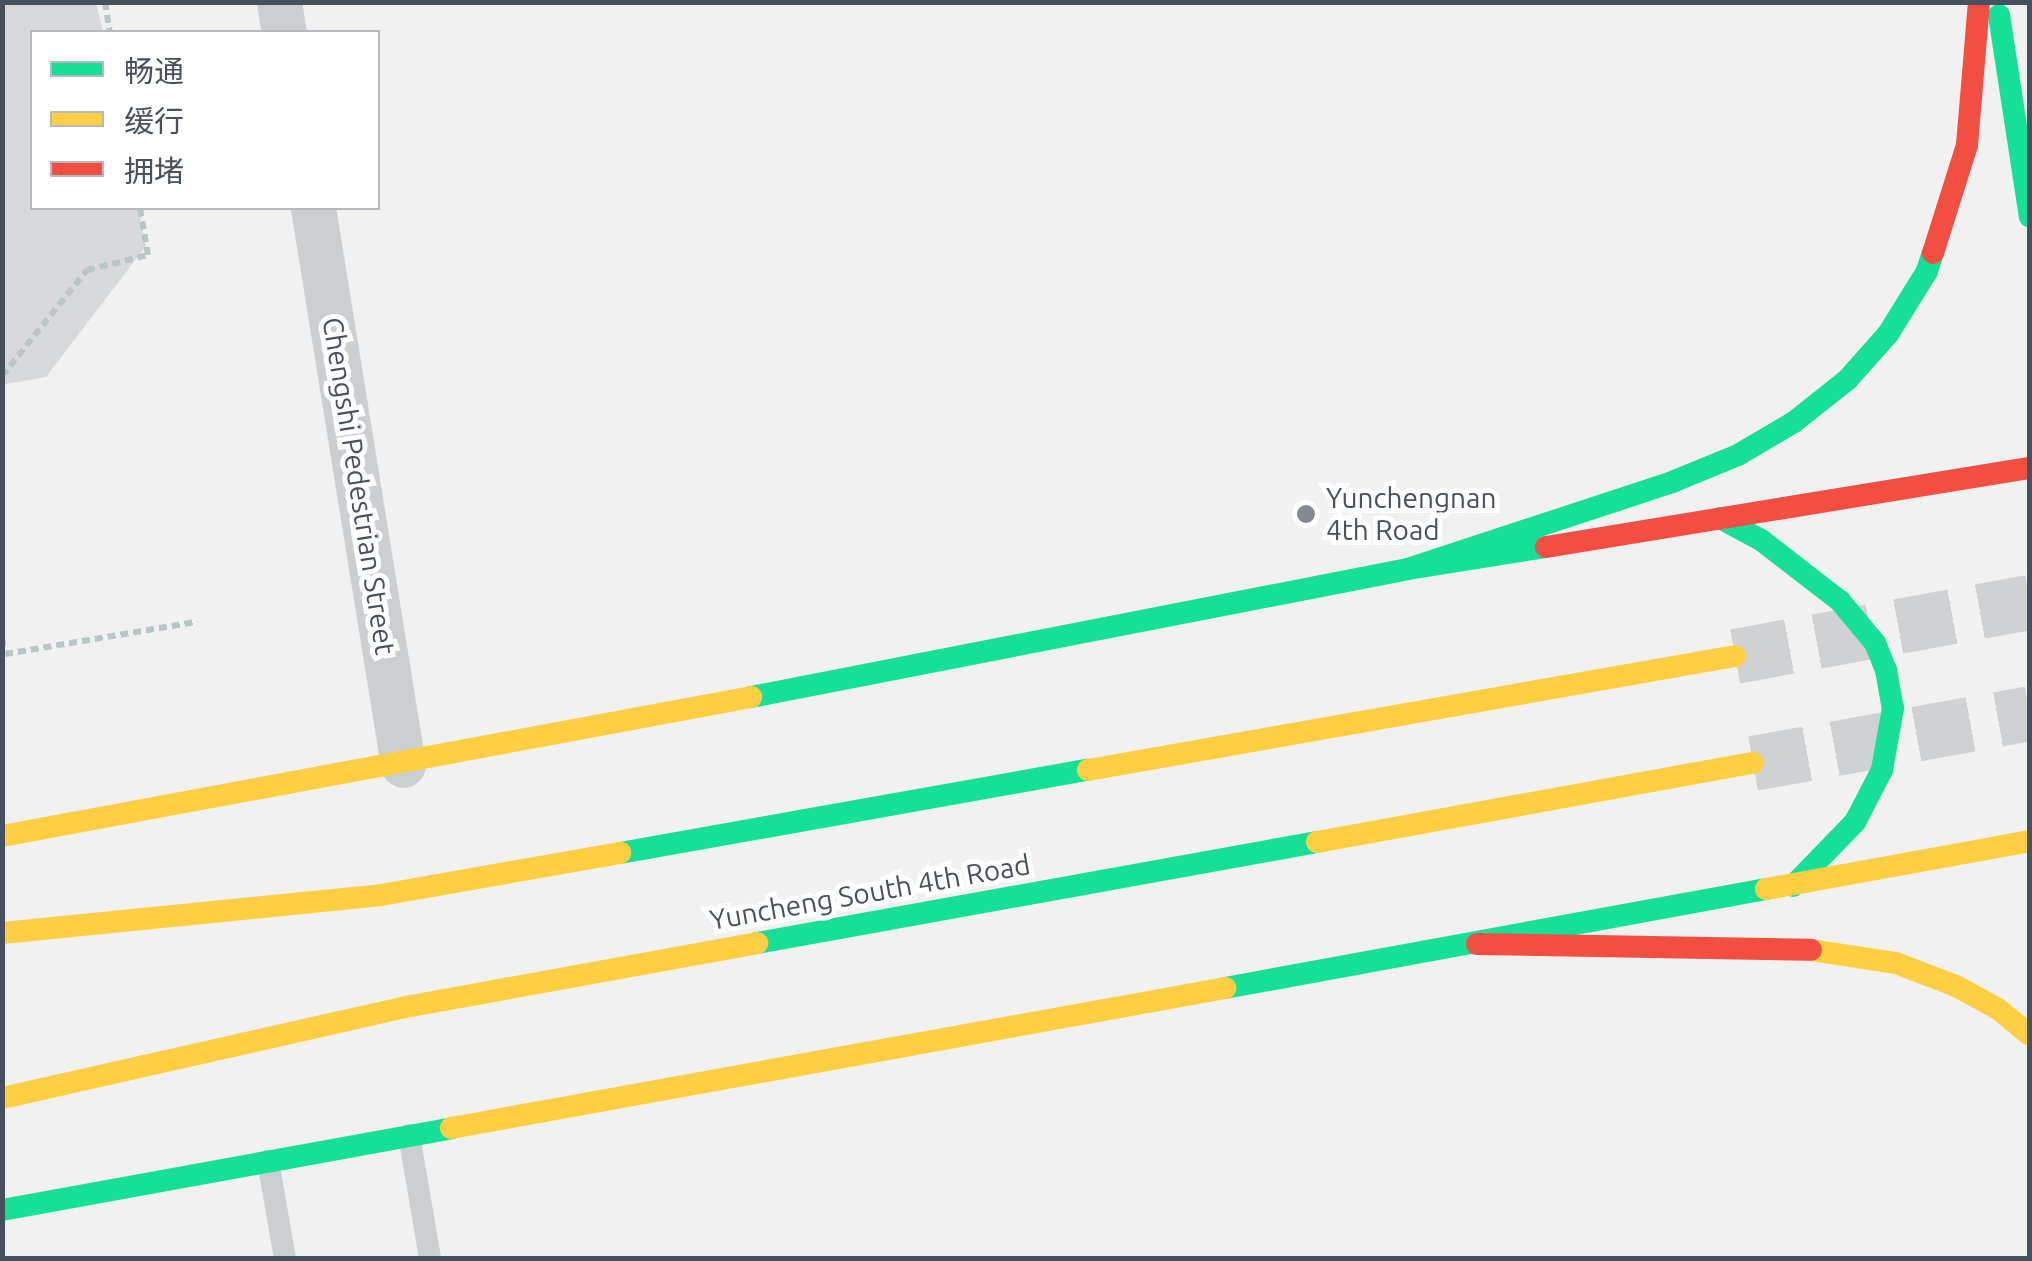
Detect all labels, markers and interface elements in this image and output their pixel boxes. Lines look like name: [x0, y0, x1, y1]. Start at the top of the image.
legend: [30, 30, 380, 210]
text: 畅通: [124, 54, 184, 88]
text: 缓行: [124, 104, 184, 138]
text: 拥堵: [124, 154, 184, 188]
street label: Chengshi Pedestrian Street: [316, 315, 402, 657]
place label: Yunchengnan 4th Road: [1326, 481, 1496, 547]
marker: Yunchengnan 4th Road: [1295, 503, 1317, 525]
street label: Yuncheng South 4th Road: [707, 847, 1033, 937]

